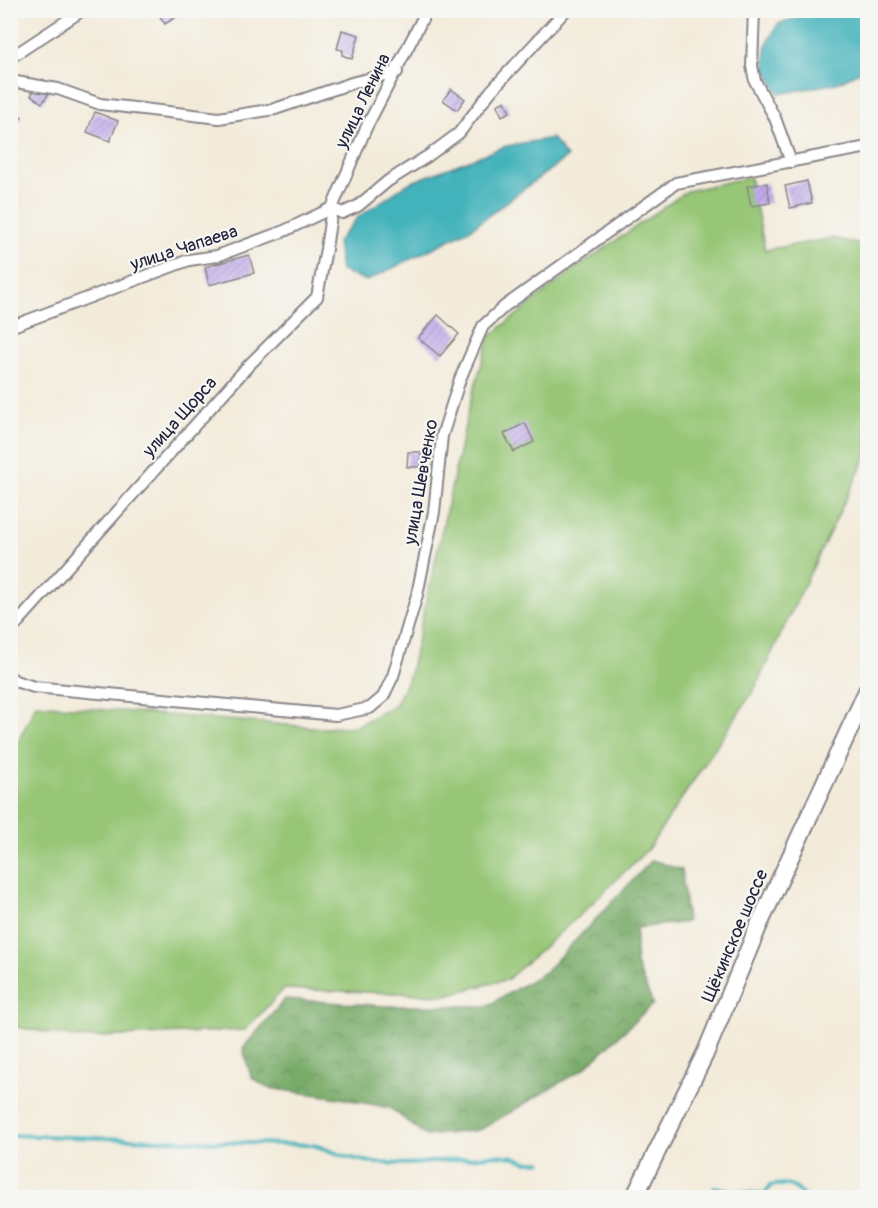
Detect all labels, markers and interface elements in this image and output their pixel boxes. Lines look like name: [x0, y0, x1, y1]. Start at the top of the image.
street label: улица Ленина: [330, 50, 396, 153]
street label: улица Чапаева: [126, 220, 241, 276]
street label: улица Щорса: [137, 372, 222, 463]
street label: улица Шевченко: [398, 417, 443, 548]
street label: Щёкинское шоссе: [697, 866, 773, 1006]

